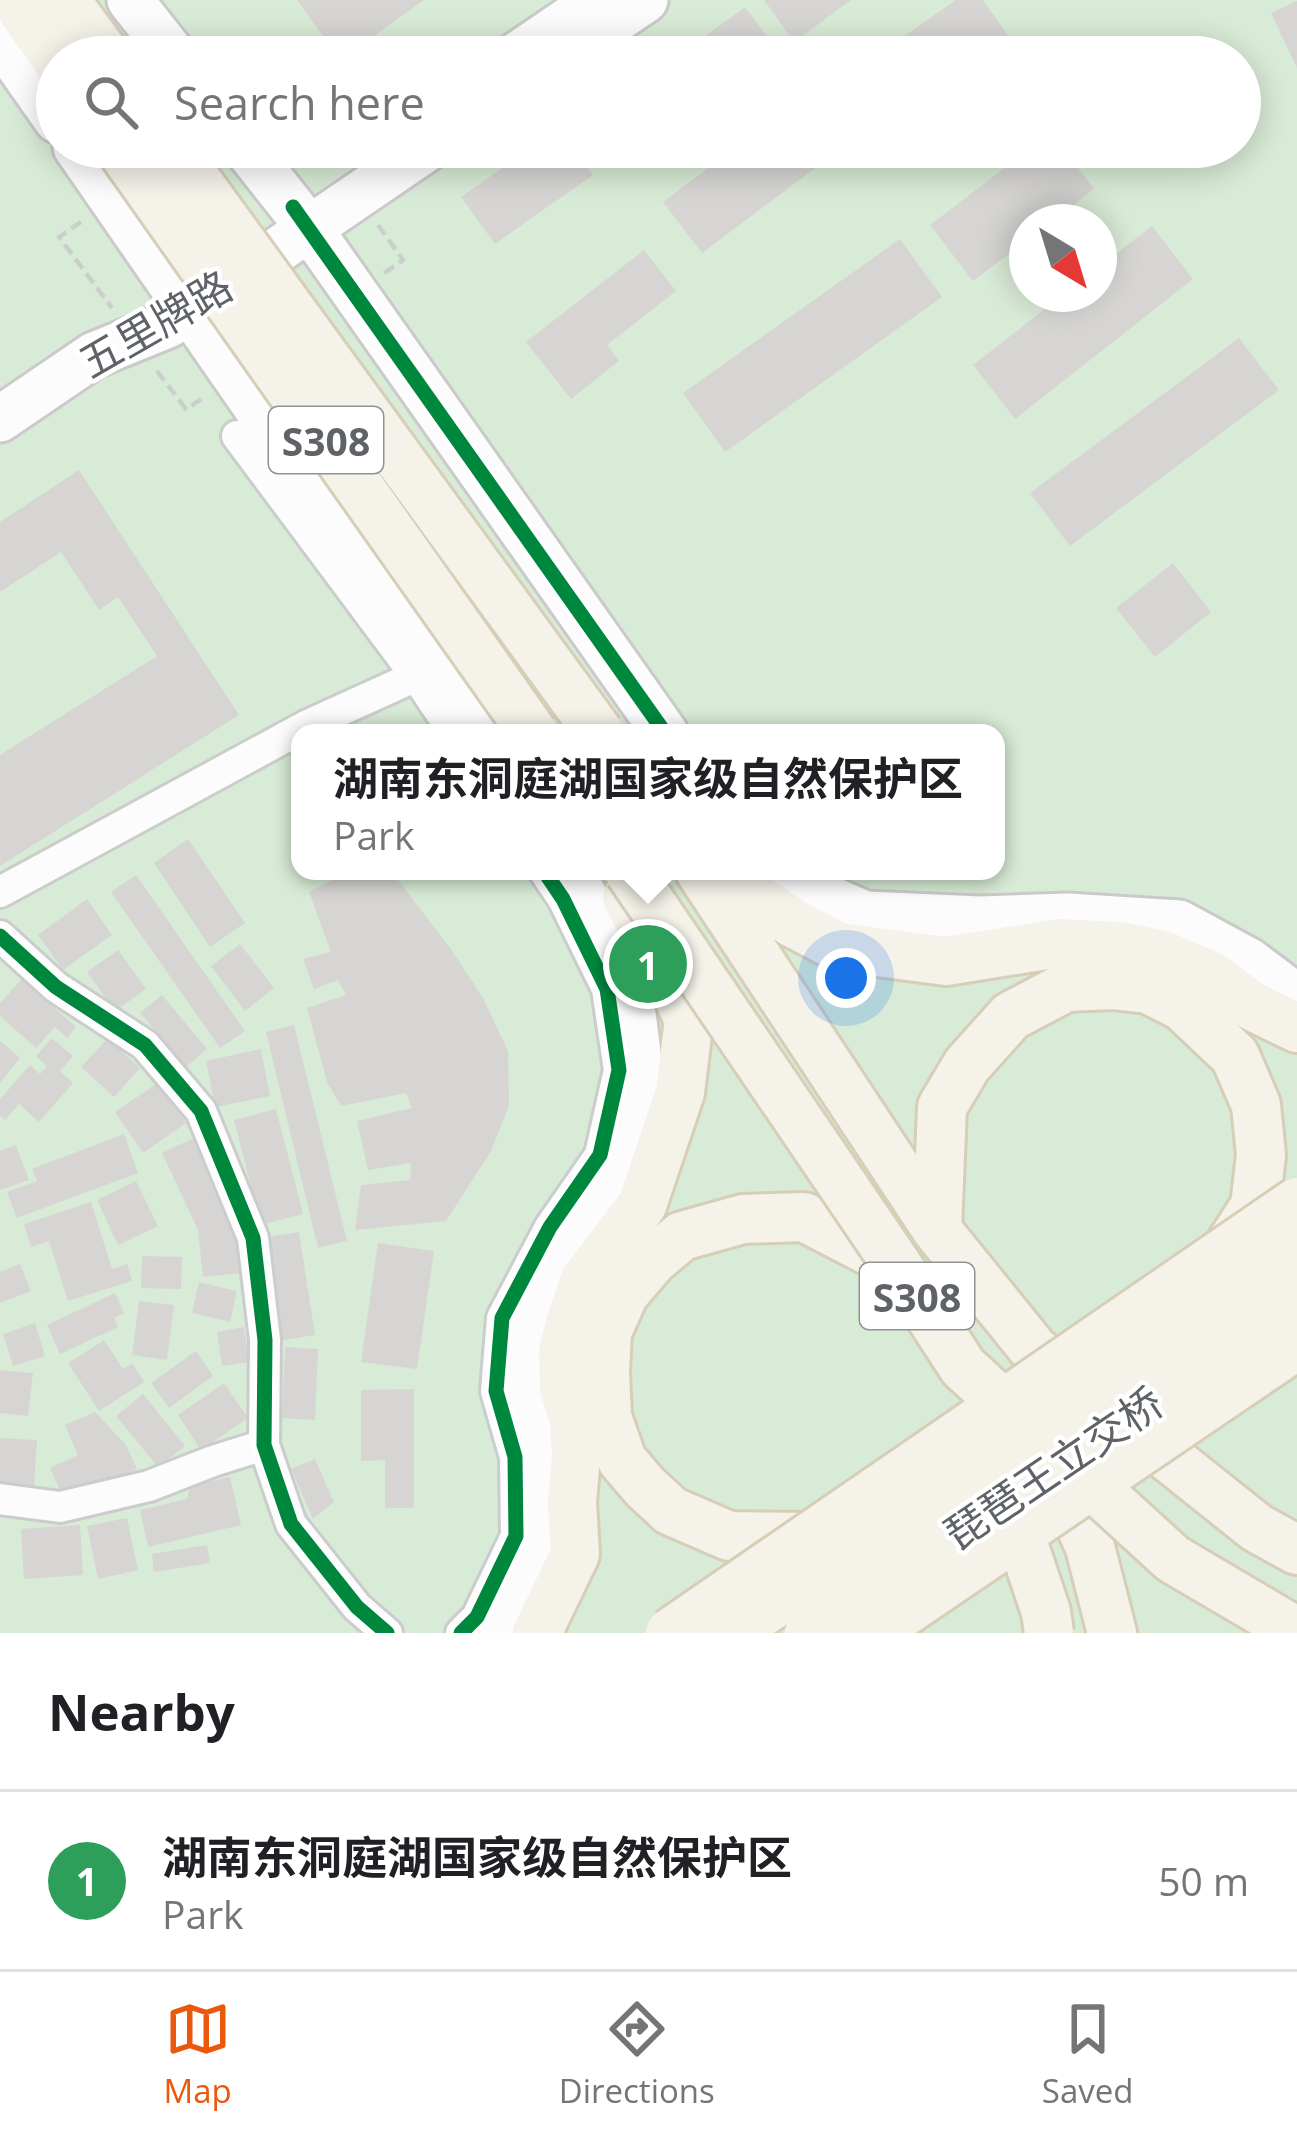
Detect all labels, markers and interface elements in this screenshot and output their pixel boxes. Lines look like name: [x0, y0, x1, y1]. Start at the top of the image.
search box: [36, 36, 1261, 168]
icon: search: [78, 69, 144, 135]
text: Search here: [174, 72, 425, 133]
north arrow: [1009, 204, 1117, 312]
street label: 五里牌路: [68, 256, 242, 390]
road number: S308: [269, 407, 383, 473]
popup: [291, 724, 1005, 880]
text: 湖南东洞庭湖国家级自然保护区: [333, 747, 963, 808]
text: Park: [333, 808, 415, 861]
pin: 1: [609, 919, 687, 1009]
your location: [816, 948, 876, 1008]
road number: S308: [860, 1263, 974, 1329]
street label: 琵琶王立交桥: [933, 1373, 1173, 1561]
text: Nearby: [48, 1676, 235, 1746]
text: 湖南东洞庭湖国家级自然保护区: [162, 1826, 792, 1887]
text: 1: [76, 1854, 98, 1907]
text: 50 m: [1158, 1854, 1249, 1907]
text: Park: [162, 1887, 244, 1940]
tab: Map: [164, 1996, 232, 2113]
tab: Directions: [559, 1996, 715, 2113]
tab: Saved: [1042, 1996, 1133, 2113]

